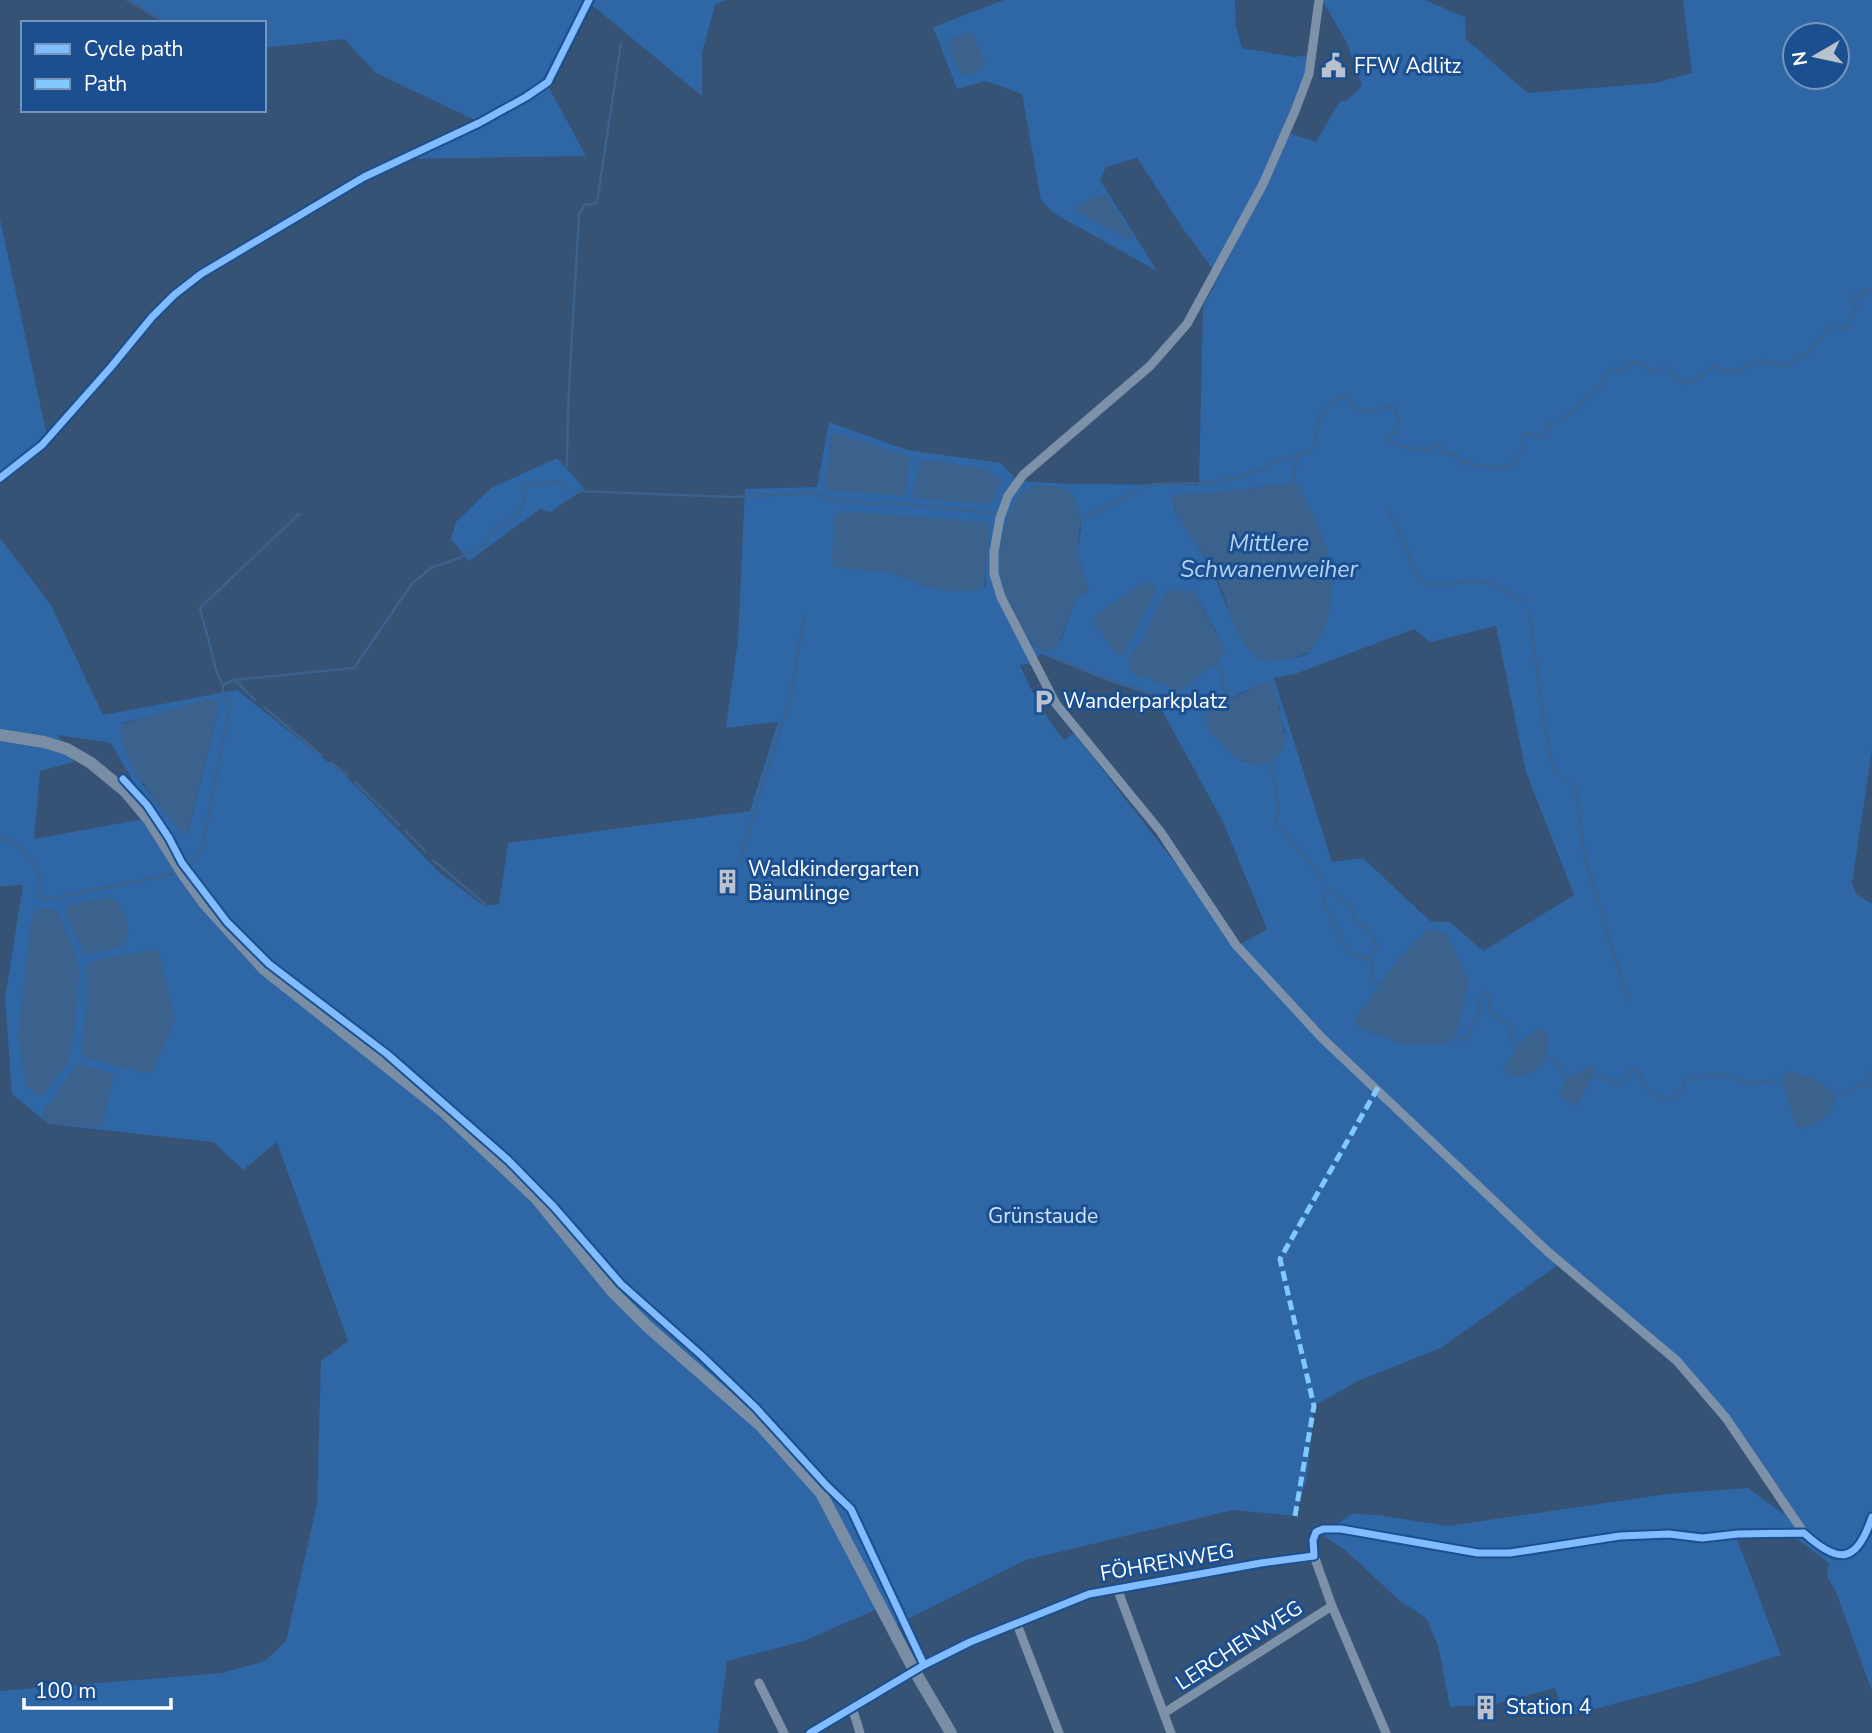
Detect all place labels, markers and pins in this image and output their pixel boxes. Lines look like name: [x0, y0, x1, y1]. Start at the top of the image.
public building icon: FFW Adlitz: [1320, 52, 1348, 80]
place label: FFW Adlitz: [1354, 52, 1461, 80]
parking icon: Wanderparkplatz: [1029, 687, 1057, 715]
place label: Wanderparkplatz: [1063, 687, 1227, 715]
place label: Waldkindergarten Bäumlinge: [748, 855, 919, 907]
building icon: Waldkindergarten Bäumlinge: [714, 867, 742, 895]
building icon: Station 4: [1472, 1693, 1500, 1721]
place label: Station 4: [1506, 1693, 1591, 1721]

